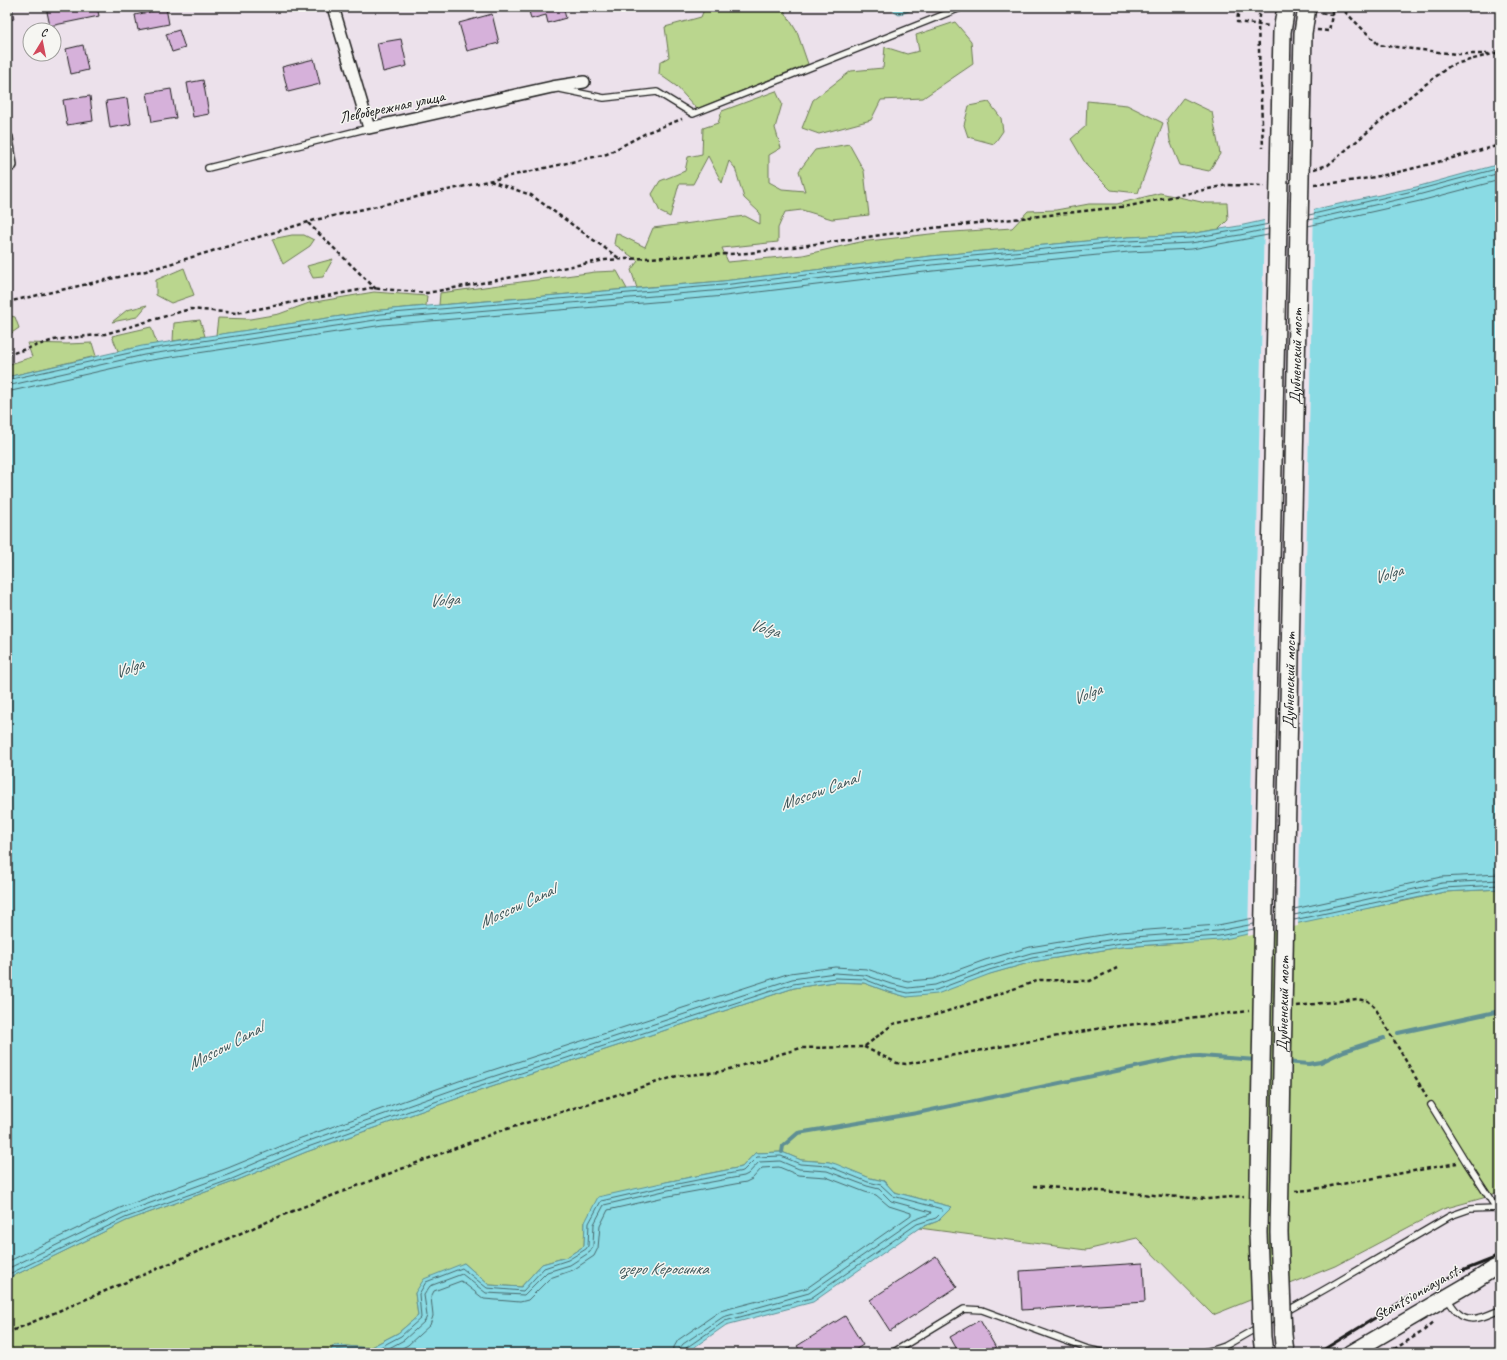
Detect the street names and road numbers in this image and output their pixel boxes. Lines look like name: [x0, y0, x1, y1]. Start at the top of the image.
street label: Левобережная улица: [337, 86, 448, 128]
street label: Дубненский мост: [1285, 307, 1307, 405]
street label: Дубненский мост: [1279, 631, 1301, 729]
street label: Дубненский мост: [1272, 955, 1294, 1053]
street label: Stantsionnaya st.: [1370, 1259, 1465, 1326]

